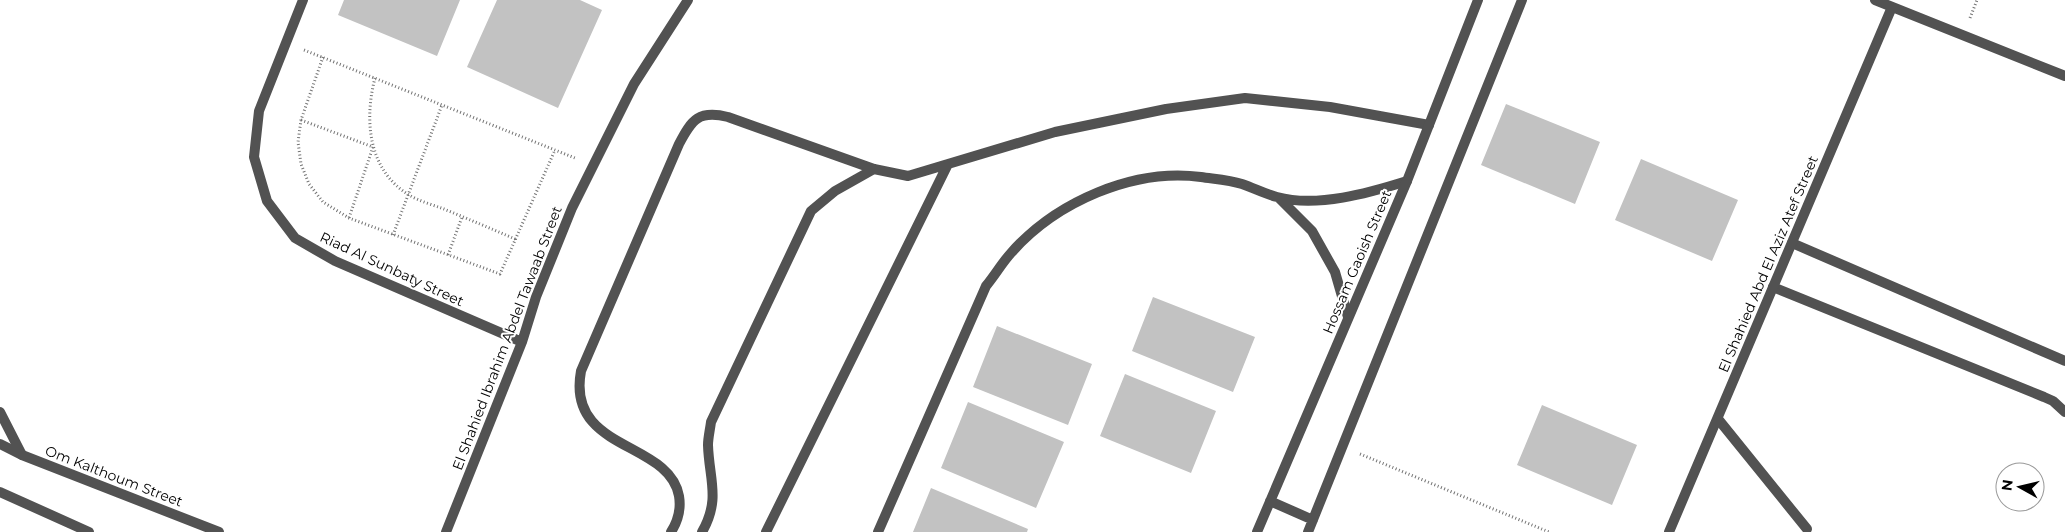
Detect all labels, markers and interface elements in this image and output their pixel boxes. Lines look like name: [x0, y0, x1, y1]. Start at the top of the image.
street label: El Shahied Abd El Aziz Atef Street: [1714, 153, 1822, 375]
street label: Hossam Gaoish Street: [1319, 187, 1396, 337]
street label: El Shahied Ibrahim Abdel Tawaab Street: [448, 203, 566, 473]
street label: Riad Al Sunbaty Street: [317, 228, 467, 310]
street label: Om Kalthoum Street: [43, 441, 186, 511]
north arrow: [1995, 462, 2045, 512]
text: N: [1997, 478, 2017, 492]

